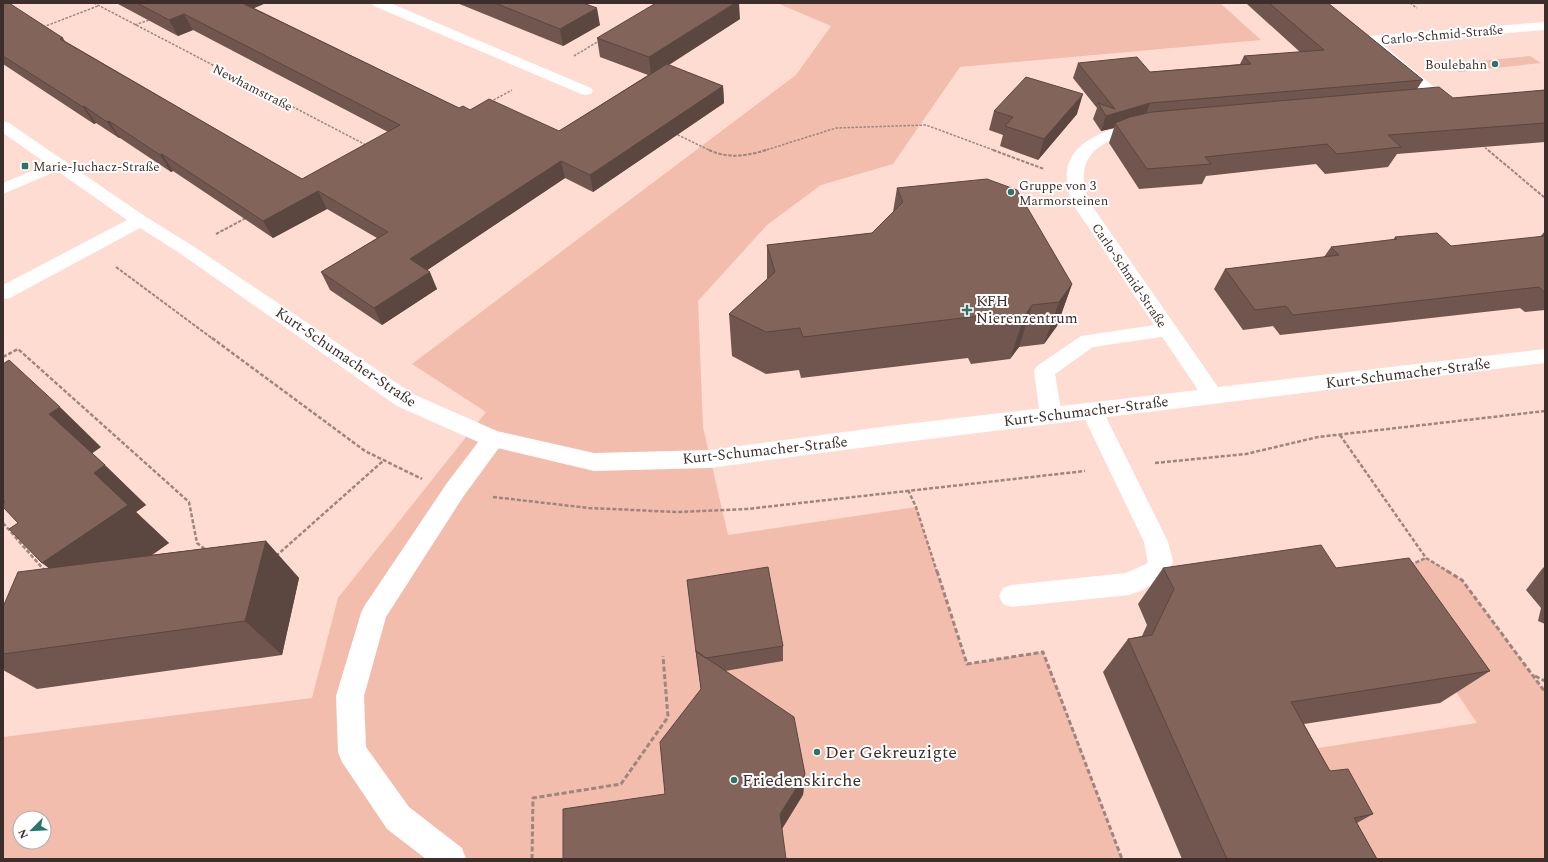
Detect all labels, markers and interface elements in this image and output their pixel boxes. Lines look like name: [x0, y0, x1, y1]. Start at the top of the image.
street label: Carlo-Schmid-Straße: [1380, 20, 1504, 50]
place label: Boulebahn: [1425, 55, 1487, 75]
street label: Newhamstraße: [209, 59, 296, 117]
marker: Boulebahn: [1490, 59, 1500, 69]
place label: Marie-Juchacz-Straße: [33, 157, 160, 177]
marker: Marie-Juchacz-Straße: [20, 161, 30, 171]
place label: Gruppe von 3 Marmorsteinen: [1019, 176, 1109, 211]
marker: Gruppe von 3 Marmorsteinen: [1006, 187, 1016, 197]
street label: Carlo-Schmid-Straße: [1087, 219, 1172, 332]
place label: KFH Nierenzentrum: [976, 290, 1078, 330]
street label: Kurt-Schumacher-Straße: [270, 301, 421, 413]
marker: KFH Nierenzentrum: [961, 304, 973, 316]
street label: Kurt-Schumacher-Straße: [1324, 352, 1492, 395]
street label: Kurt-Schumacher-Straße: [1002, 390, 1170, 433]
street label: Kurt-Schumacher-Straße: [681, 430, 849, 471]
place label: Der Gekreuzigte: [825, 739, 957, 766]
marker: Der Gekreuzigte: [812, 747, 822, 757]
place label: Friedenskirche: [742, 767, 861, 794]
marker: Friedenskirche: [729, 775, 739, 785]
north arrow: [12, 810, 52, 850]
text: N: [14, 826, 33, 841]

